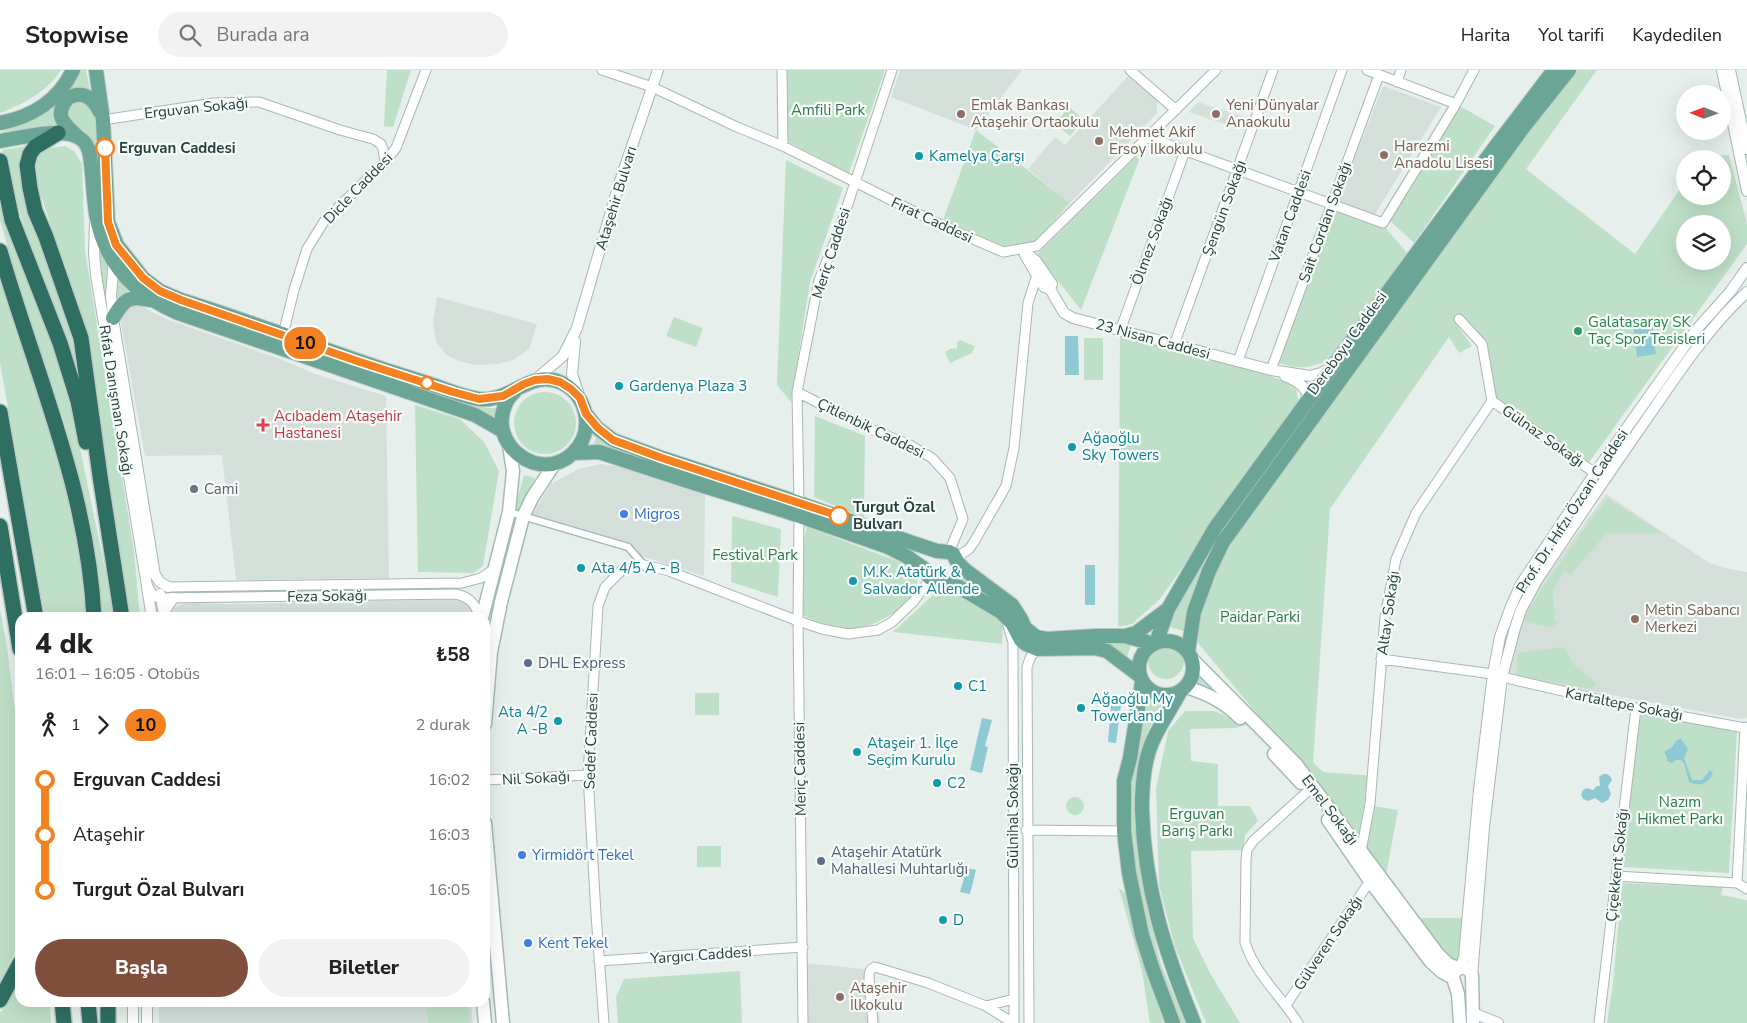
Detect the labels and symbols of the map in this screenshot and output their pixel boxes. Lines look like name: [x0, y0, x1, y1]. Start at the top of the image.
north arrow: [1676, 85, 1731, 140]
street label: Erguvan Sokağı: [143, 93, 249, 123]
place label: Emlak Bankası Ataşehir Ortaokulu: [971, 95, 1099, 132]
place label: Yeni Dünyalar Anaokulu: [1225, 95, 1319, 132]
park label: Amfili Park: [791, 100, 865, 120]
marker: Emlak Bankası Ataşehir Ortaokulu: [955, 108, 967, 120]
marker: Yeni Dünyalar Anaokulu: [1210, 108, 1222, 120]
place label: Mehmet Akif Ersoy İlkokulu: [1109, 122, 1203, 159]
marker: Mehmet Akif Ersoy İlkokulu: [1093, 135, 1105, 147]
place label: Harezmi Anadolu Lisesi: [1394, 136, 1493, 173]
marker: Erguvan Caddesi: [95, 138, 115, 158]
place label: Erguvan Caddesi: [119, 138, 236, 158]
street label: Ataşehir Bulvarı: [591, 144, 641, 252]
place label: Kamelya Çarşı: [929, 146, 1025, 166]
street label: Dicle Caddesi: [319, 148, 397, 228]
marker: Harezmi Anadolu Lisesi: [1378, 149, 1390, 161]
marker: Kamelya Çarşı: [913, 150, 925, 162]
street label: Şengün Sokağı: [1197, 157, 1251, 259]
street label: Sait Cordan Sokağı: [1294, 159, 1356, 285]
street label: Vatan Caddesi: [1264, 167, 1316, 266]
street label: Fırat Caddesi: [888, 192, 976, 248]
street label: Ölmez Sokağı: [1127, 194, 1177, 288]
street label: Meriç Caddesi: [807, 205, 855, 301]
street label: Dereboyu Caddesi: [1303, 287, 1391, 399]
place label: Galatasaray SK Taç Spor Tesisleri: [1588, 312, 1705, 349]
street label: 23 Nisan Caddesi: [1093, 314, 1213, 364]
street label: Rıfat Danışman Sokağı: [94, 323, 138, 477]
marker: Galatasaray SK Taç Spor Tesisleri: [1572, 325, 1584, 337]
line badge: 10: [282, 327, 328, 359]
unlabelled marker: [420, 376, 434, 390]
place label: Gardenya Plaza 3: [629, 376, 747, 396]
marker: Gardenya Plaza 3: [613, 380, 625, 392]
street label: Çitlenbik Caddesi: [814, 393, 928, 463]
street label: Gülnaz Sokağı: [1498, 400, 1588, 472]
place label: Acıbadem Ataşehir Hastanesi: [274, 406, 403, 443]
marker: Acıbadem Ataşehir Hastanesi: [256, 418, 270, 432]
street label: Prof. Dr. Hıfzı Özcan Caddesi: [1511, 425, 1633, 597]
place label: Ağaoğlu Sky Towers: [1082, 428, 1159, 465]
marker: Ağaoğlu Sky Towers: [1066, 441, 1078, 453]
place label: Cami: [204, 479, 238, 499]
marker: Cami: [188, 483, 200, 495]
place label: Turgut Özal Bulvarı: [853, 497, 935, 534]
place label: Migros: [634, 504, 680, 524]
marker: Turgut Özal Bulvarı: [829, 506, 849, 526]
marker: Migros: [618, 508, 630, 520]
park label: Festival Park: [712, 545, 798, 565]
place label: Ata 4/5 A - B: [591, 558, 680, 578]
marker: Ata 4/5 A - B: [575, 562, 587, 574]
place label: M.K. Atatürk & Salvador Allende: [863, 562, 979, 599]
street label: Altay Sokağı: [1372, 569, 1404, 657]
marker: M.K. Atatürk & Salvador Allende: [847, 575, 859, 587]
street label: Feza Sokağı: [287, 585, 367, 607]
place label: Metin Sabancı Merkezi: [1645, 600, 1740, 637]
park label: Paidar Parki: [1220, 607, 1300, 627]
marker: Metin Sabancı Merkezi: [1629, 613, 1641, 625]
place label: DHL Express: [538, 653, 626, 673]
marker: DHL Express: [522, 657, 534, 669]
place label: C1: [968, 676, 987, 696]
marker: C1: [952, 680, 964, 692]
street label: Kartaltepe Sokağı: [1563, 683, 1685, 725]
place label: Ağaoğlu My Towerland: [1091, 689, 1173, 726]
street label: Sedef Caddesi: [579, 692, 603, 790]
place label: Ata 4/2 A -B: [498, 702, 548, 739]
marker: Ağaoğlu My Towerland: [1075, 702, 1087, 714]
marker: Ata 4/2 A -B: [552, 715, 564, 727]
street label: Meriç Caddesi: [789, 722, 811, 816]
place label: Ataşeir 1. İlçe Seçim Kurulu: [867, 733, 958, 770]
marker: Ataşeir 1. İlçe Seçim Kurulu: [851, 746, 863, 758]
street label: Gülnihal Sokağı: [1003, 763, 1023, 869]
street label: Nil Sokağı: [501, 766, 571, 790]
street label: Emel Sokağı: [1297, 771, 1363, 849]
place label: C2: [947, 773, 966, 793]
marker: C2: [931, 777, 943, 789]
park label: Nazım Hikmet Parkı: [1637, 792, 1723, 829]
park label: Erguvan Barış Parkı: [1161, 804, 1233, 841]
street label: Çiçekkent Sokağı: [1601, 807, 1633, 923]
place label: Ataşehir Atatürk Mahallesi Muhtarlığı: [831, 842, 968, 879]
place label: Yirmidört Tekel: [531, 845, 634, 865]
marker: Yirmidört Tekel: [516, 849, 528, 861]
marker: Ataşehir Atatürk Mahallesi Muhtarlığı: [815, 855, 827, 867]
street label: Gülveren Sokağı: [1289, 892, 1367, 994]
place label: D: [953, 910, 964, 930]
marker: D: [937, 914, 949, 926]
place label: Kent Tekel: [538, 933, 609, 953]
marker: Kent Tekel: [522, 937, 534, 949]
street label: Yargıcı Caddesi: [649, 941, 752, 969]
place label: Ataşehir İlkokulu: [850, 978, 907, 1015]
marker: Ataşehir İlkokulu: [834, 991, 846, 1003]

